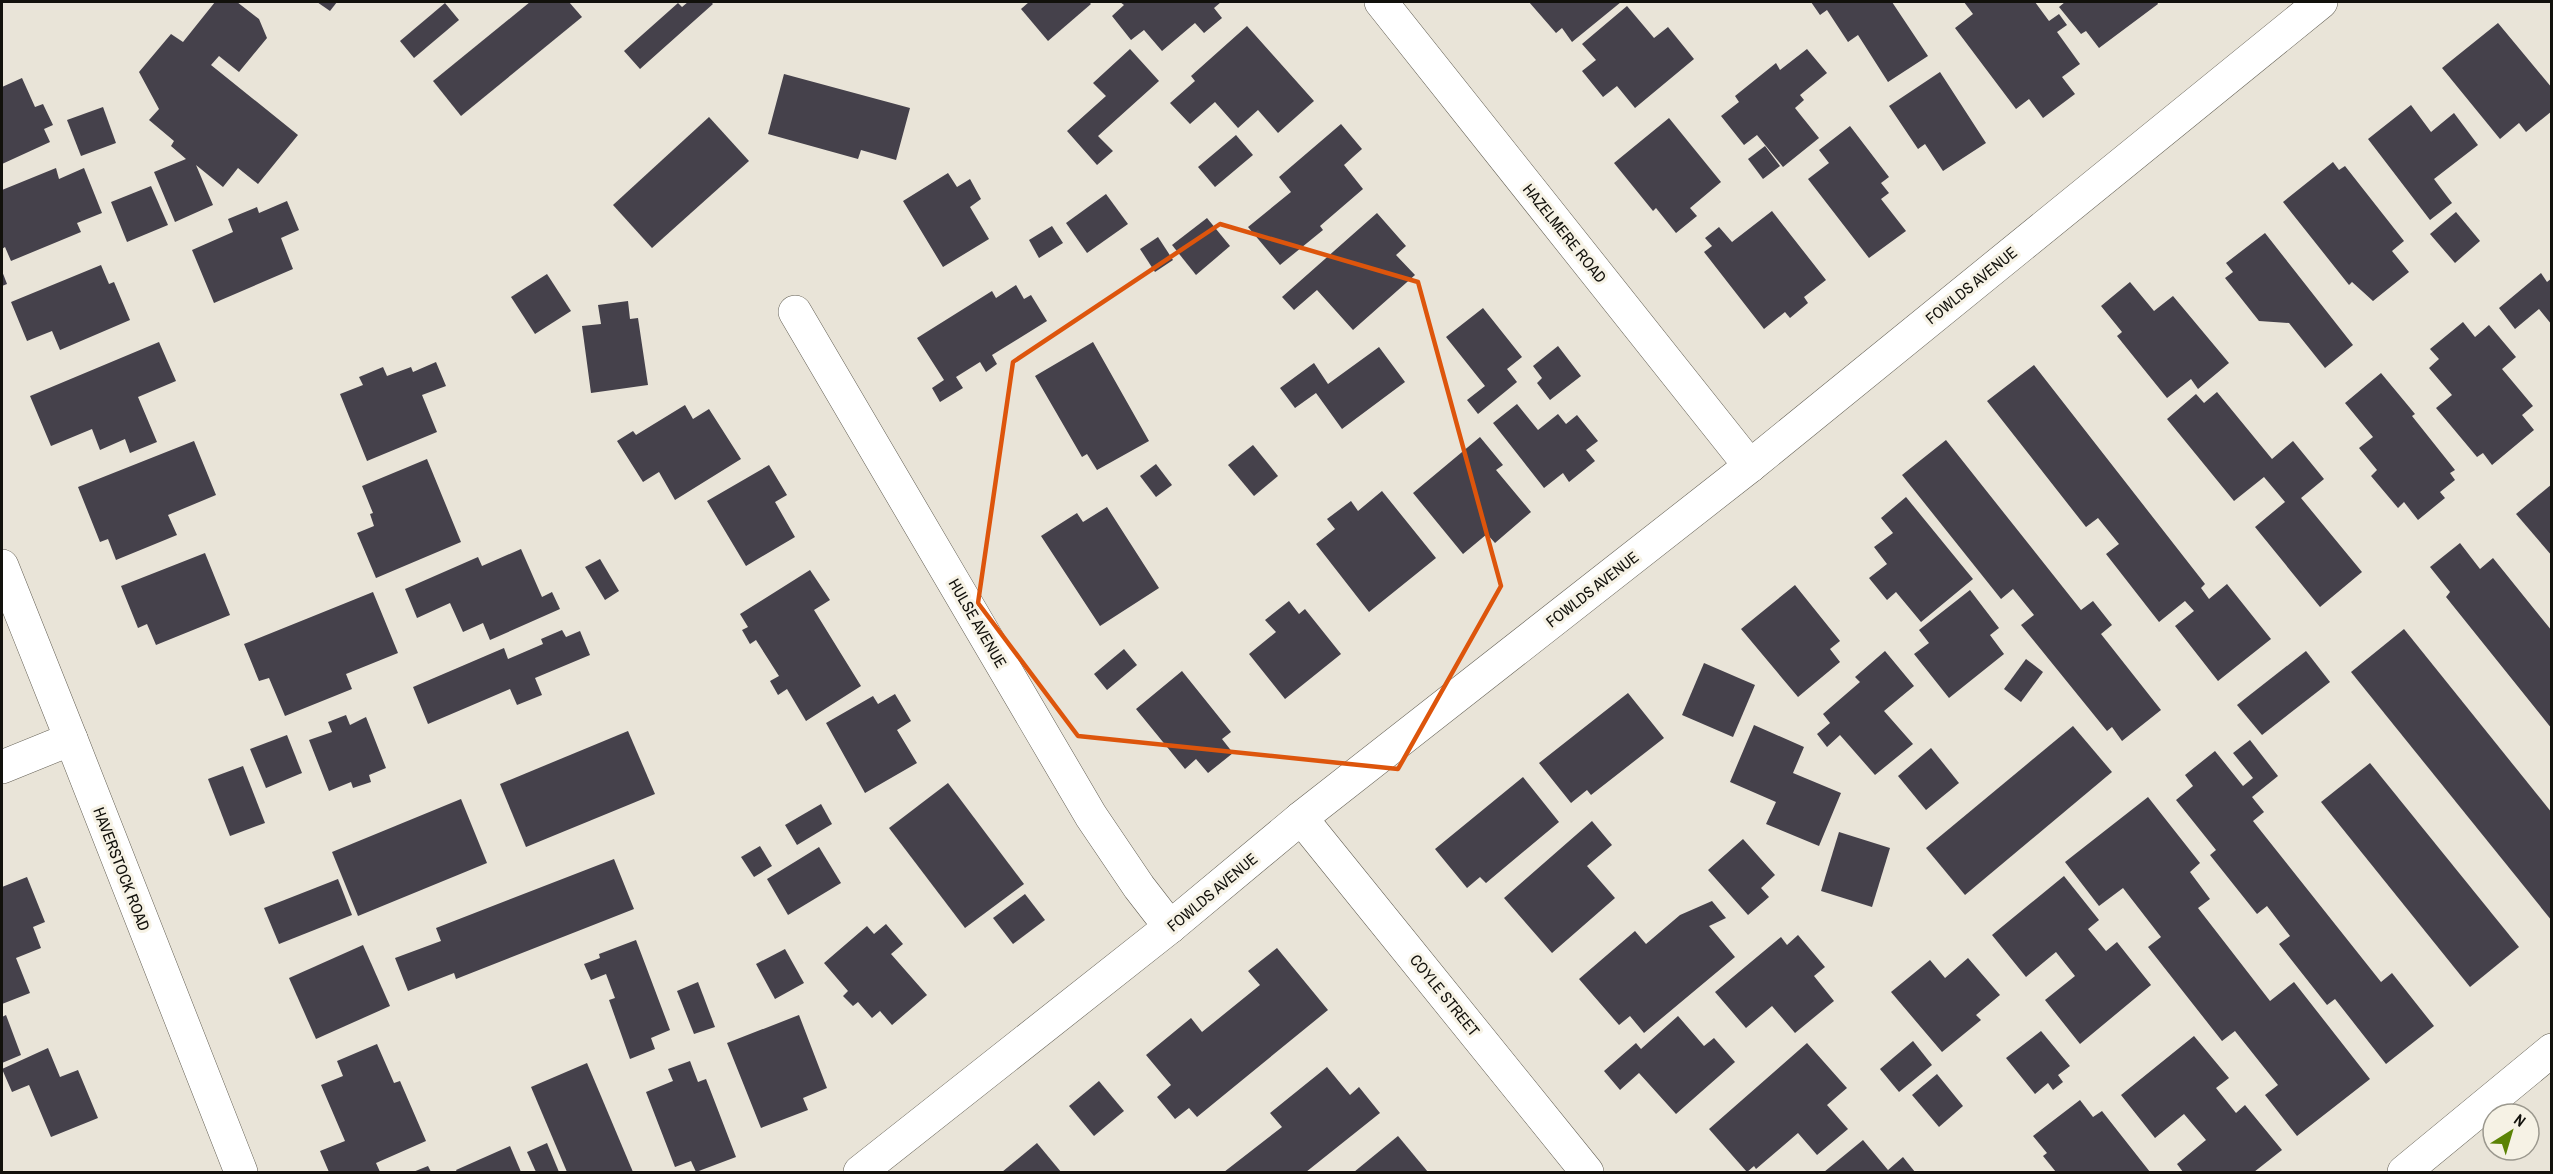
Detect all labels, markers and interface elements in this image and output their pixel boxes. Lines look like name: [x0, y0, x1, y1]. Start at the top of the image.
street label: HAZELMERE ROAD: [1518, 179, 1612, 287]
street label: FOWLDS AVENUE: [1921, 241, 2021, 329]
street label: FOWLDS AVENUE: [1541, 546, 1643, 632]
street label: HULSE AVENUE: [944, 574, 1012, 672]
street label: HAVERSTOCK ROAD: [88, 804, 156, 934]
street label: FOWLDS AVENUE: [1162, 848, 1262, 936]
street label: COYLE STREET: [1405, 949, 1485, 1041]
north arrow: [2481, 1102, 2541, 1162]
text: N: [2510, 1108, 2530, 1132]

